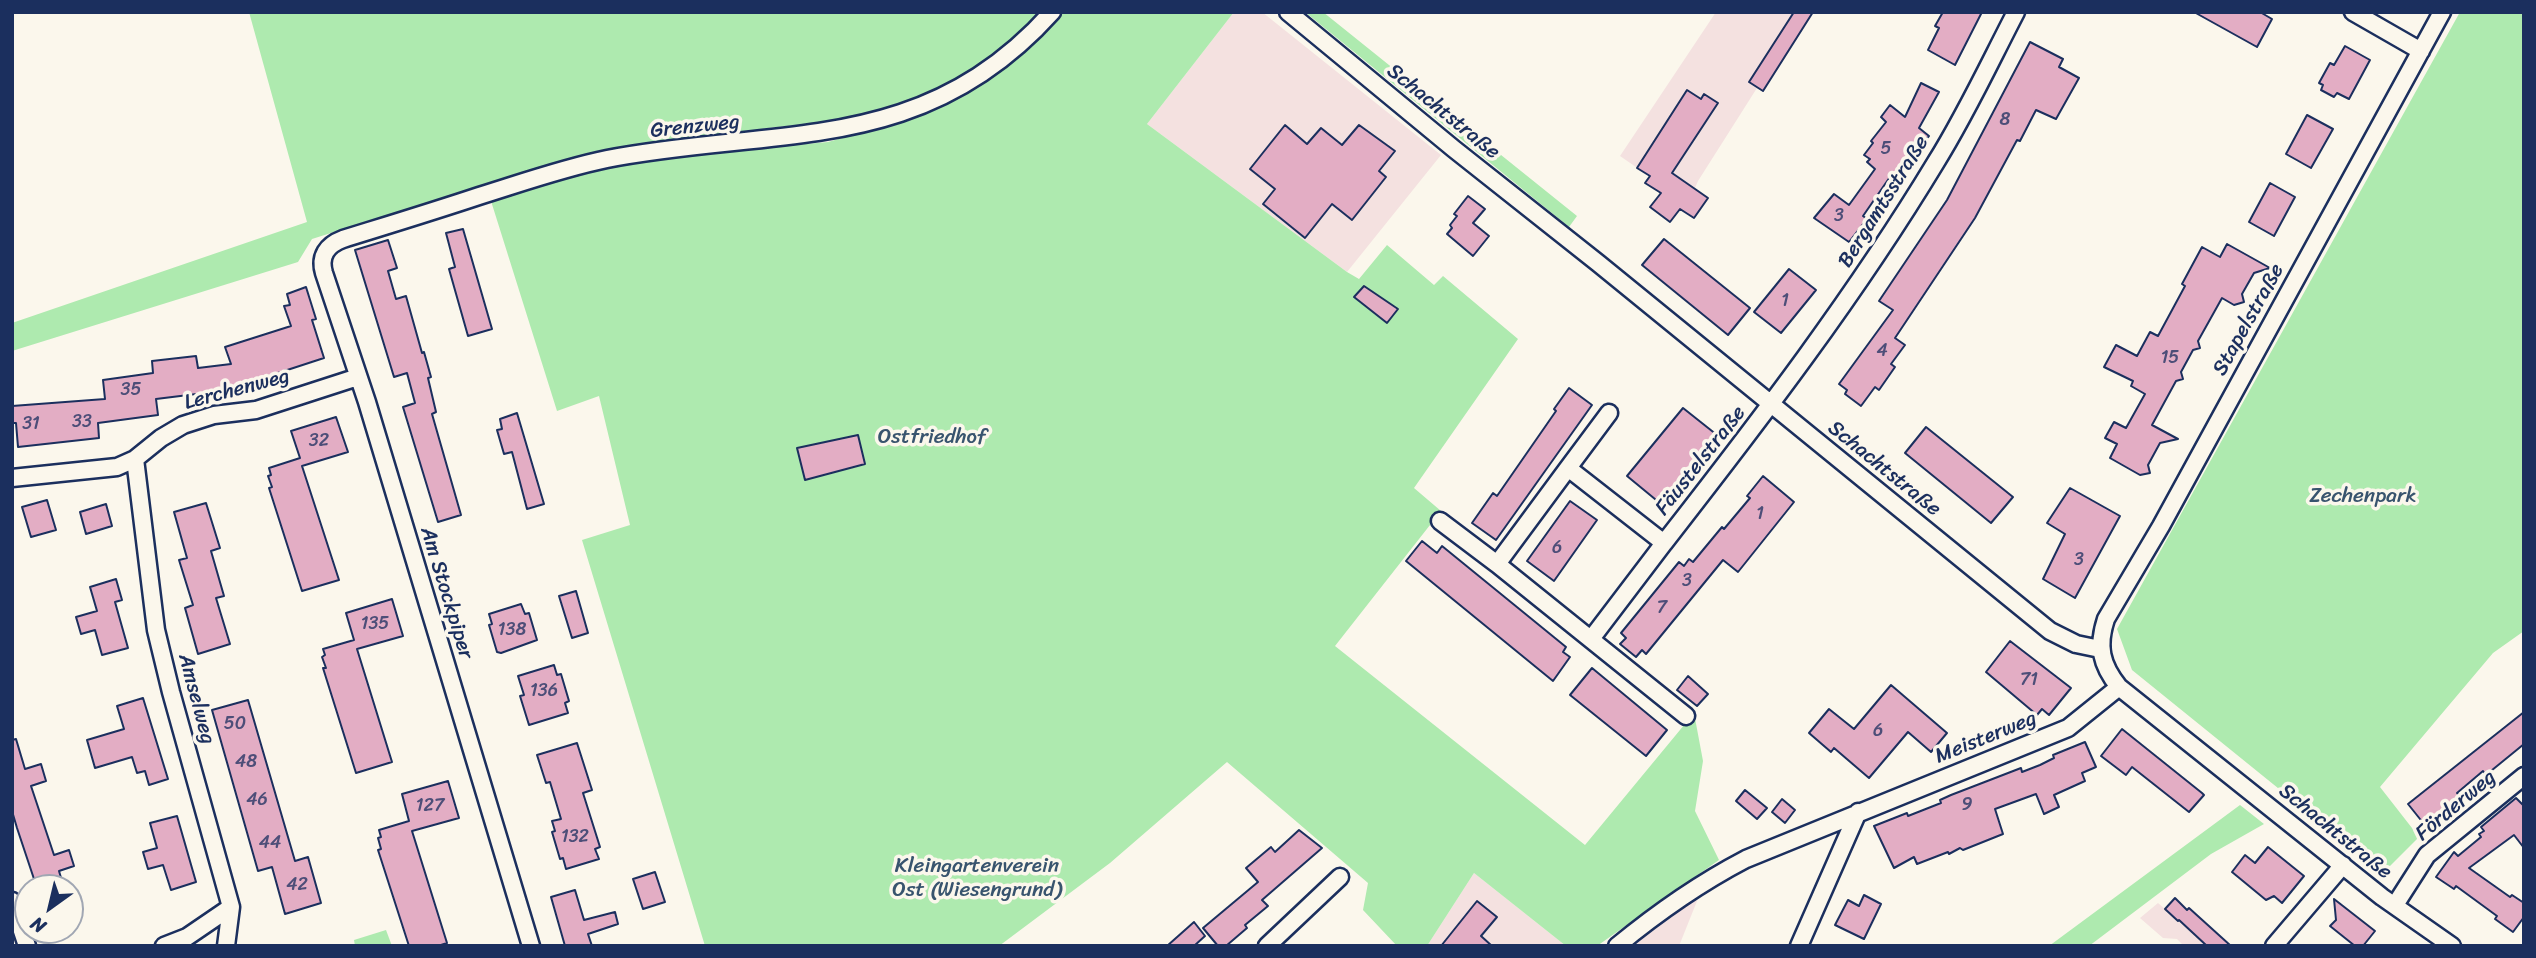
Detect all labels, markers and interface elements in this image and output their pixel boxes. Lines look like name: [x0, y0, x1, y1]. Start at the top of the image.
street label: Schachtstraße: [1381, 59, 1505, 165]
house number: 8: [2000, 109, 2010, 131]
street label: Grenzweg: [649, 110, 741, 144]
street label: Bergamtsstraße: [1833, 131, 1935, 273]
house number: 5: [1881, 138, 1891, 160]
house number: 3: [1834, 205, 1844, 227]
street label: Stapelstraße: [2208, 260, 2290, 380]
house number: 1: [1781, 290, 1789, 312]
house number: 4: [1876, 340, 1888, 362]
house number: 15: [2161, 347, 2179, 369]
street label: Lerchenweg: [182, 364, 292, 416]
house number: 35: [121, 379, 141, 401]
street label: Fäustelstraße: [1650, 401, 1752, 521]
house number: 33: [72, 411, 92, 433]
house number: 31: [22, 413, 40, 435]
street label: Schachtstraße: [1822, 416, 1946, 522]
park label: Ostfriedhof: [878, 425, 986, 451]
house number: 32: [309, 430, 329, 452]
park label: Zechenpark: [2309, 484, 2417, 510]
house number: 1: [1756, 503, 1764, 525]
street label: Am Stockpiper: [414, 524, 478, 662]
house number: 6: [1552, 537, 1562, 559]
house number: 3: [2074, 549, 2084, 571]
house number: 3: [1682, 570, 1692, 592]
house number: 7: [1657, 597, 1667, 619]
house number: 135: [361, 613, 389, 635]
house number: 138: [498, 619, 526, 641]
street label: Amselweg: [172, 651, 220, 747]
house number: 71: [2020, 669, 2038, 691]
house number: 136: [530, 680, 558, 702]
street label: Meisterweg: [1932, 706, 2040, 770]
house number: 50: [224, 713, 246, 735]
house number: 6: [1873, 720, 1883, 742]
house number: 48: [235, 751, 257, 773]
street label: Förderweg: [2411, 765, 2501, 847]
street label: Schachtstraße: [2273, 779, 2397, 885]
house number: 46: [246, 789, 268, 811]
house number: 9: [1961, 794, 1973, 816]
house number: 127: [416, 795, 444, 817]
house number: 132: [561, 826, 589, 848]
house number: 44: [259, 832, 281, 854]
park label: Kleingartenverein Ost (Wiesengrund): [892, 854, 1062, 904]
north arrow: [14, 874, 84, 944]
house number: 42: [286, 874, 308, 896]
text: N: [23, 908, 53, 943]

